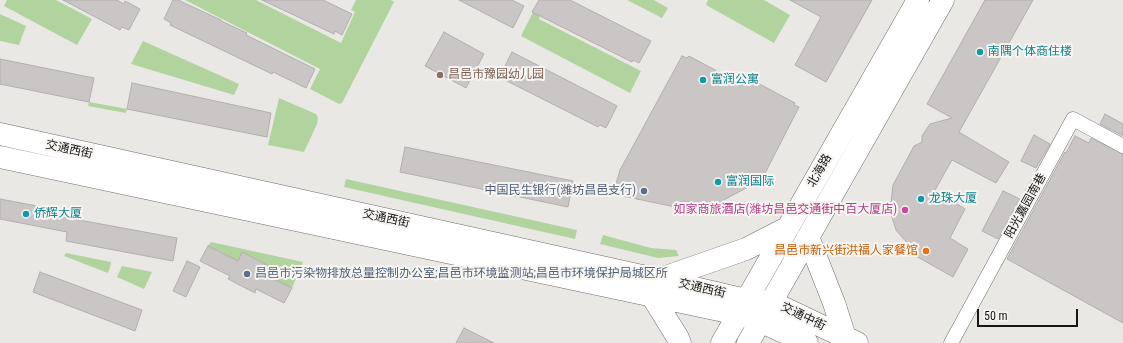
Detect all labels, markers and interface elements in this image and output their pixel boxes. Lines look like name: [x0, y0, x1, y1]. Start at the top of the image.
place label: 南隅个体商住楼: [988, 45, 1072, 59]
marker: 南隅个体商住楼: [975, 47, 985, 57]
place label: 昌邑市豫园幼儿园: [448, 68, 544, 82]
marker: 昌邑市豫园幼儿园: [435, 70, 445, 80]
place label: 富润公寓: [711, 73, 759, 87]
marker: 富润公寓: [698, 75, 708, 85]
street label: 交通西街: [44, 138, 94, 162]
street label: 北海路: [805, 152, 835, 190]
street label: 阳光嘉园南巷: [1002, 171, 1050, 241]
place label: 富润国际: [726, 175, 774, 189]
marker: 富润国际: [713, 177, 723, 187]
place label: 中国民生银行(潍坊昌邑支行): [484, 184, 636, 198]
marker: 中国民生银行(潍坊昌邑支行): [639, 186, 649, 196]
place label: 龙珠大厦: [929, 192, 977, 206]
marker: 龙珠大厦: [916, 194, 926, 204]
place label: 如家商旅酒店(潍坊昌邑交通街中百大厦店): [673, 203, 897, 217]
marker: 如家商旅酒店(潍坊昌邑交通街中百大厦店): [900, 205, 910, 215]
place label: 侨辉大厦: [34, 207, 82, 221]
street label: 交通西街: [361, 207, 411, 231]
marker: 侨辉大厦: [21, 209, 31, 219]
place label: 昌邑市新兴街洪福人家餐馆: [774, 244, 918, 258]
marker: 昌邑市新兴街洪福人家餐馆: [921, 246, 931, 256]
place label: 昌邑市污染物排放总量控制办公室;昌邑市环境监测站;昌邑市环境保护局城区所: [255, 267, 668, 281]
marker: 昌邑市污染物排放总量控制办公室;昌邑市环境监测站;昌邑市环境保护局城区所: [242, 269, 252, 279]
street label: 交通西街: [677, 277, 727, 301]
street label: 交通中街: [778, 300, 828, 334]
scale bar: [979, 301, 1080, 327]
text: 50 m: [984, 309, 1008, 323]

